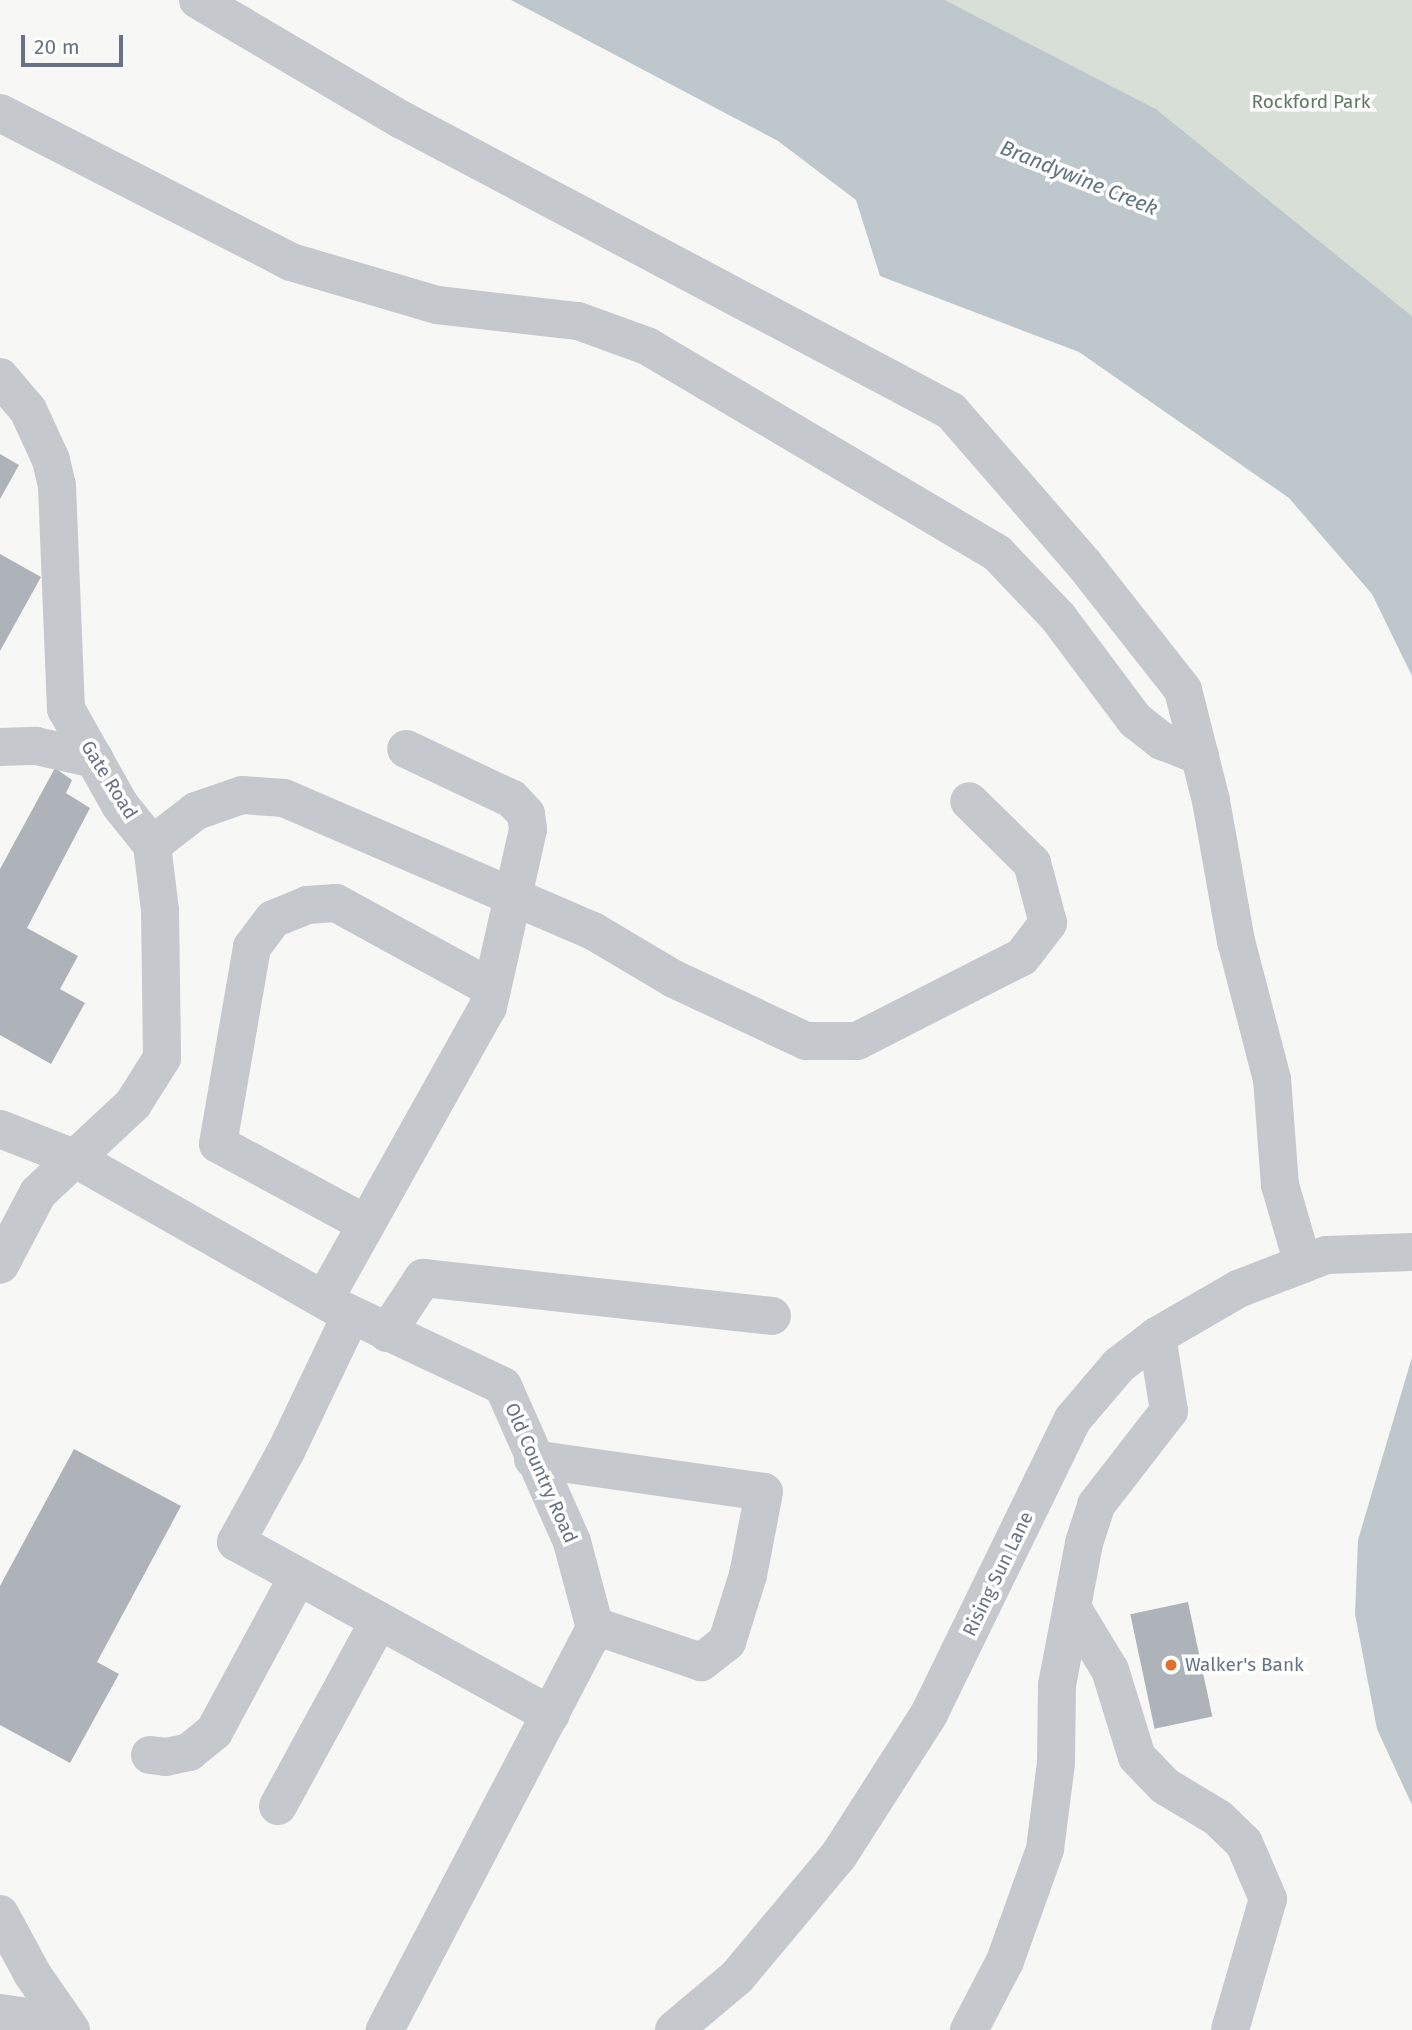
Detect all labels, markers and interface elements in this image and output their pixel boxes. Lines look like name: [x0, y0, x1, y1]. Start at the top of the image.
scale bar: [24, 21, 126, 65]
text: 20 m: [34, 34, 80, 60]
park label: Rockford Park: [1252, 91, 1370, 113]
water label: Brandywine Creek: [997, 135, 1161, 221]
street label: Gate Road: [76, 737, 142, 823]
street label: Old Country Road: [500, 1399, 582, 1547]
street label: Rising Sun Lane: [958, 1508, 1038, 1640]
place label: Walker's Bank: [1185, 1654, 1304, 1676]
marker: Walker's Bank: [1163, 1657, 1179, 1673]

